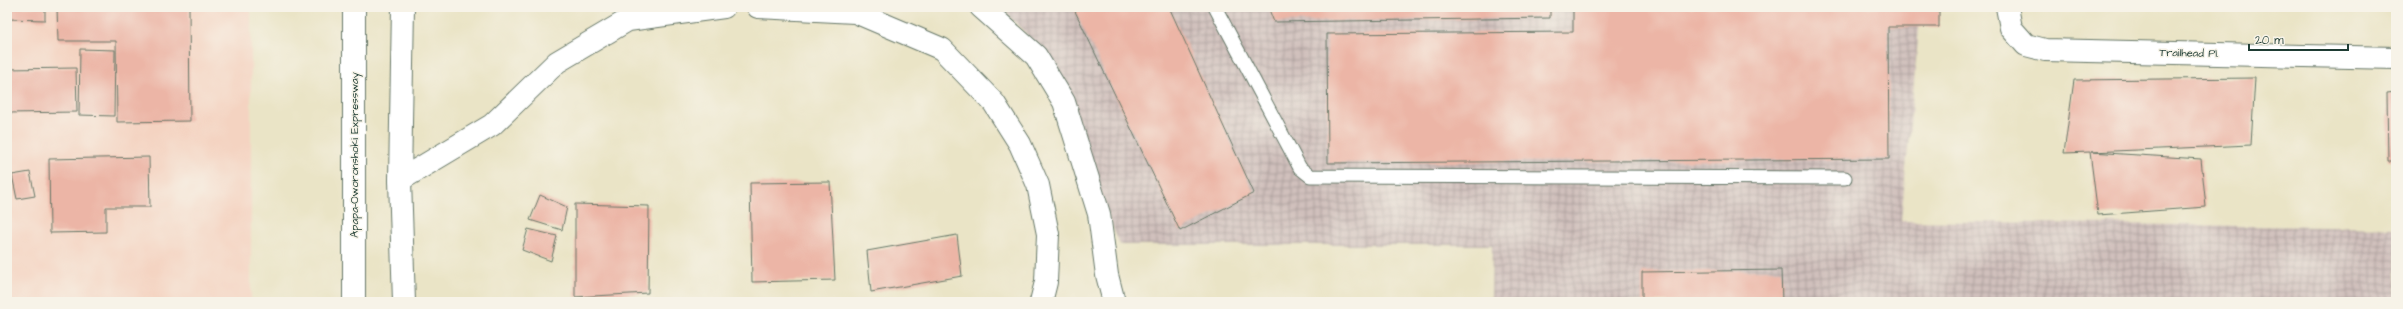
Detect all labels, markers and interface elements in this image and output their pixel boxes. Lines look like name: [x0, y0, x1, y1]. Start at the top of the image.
scale bar: [2249, 26, 2348, 52]
text: 20 m: [2255, 32, 2284, 49]
street label: Trailhead Pl.: [2159, 45, 2219, 61]
street label: Apapa-Oworonshoki Expressway: [347, 72, 363, 238]

